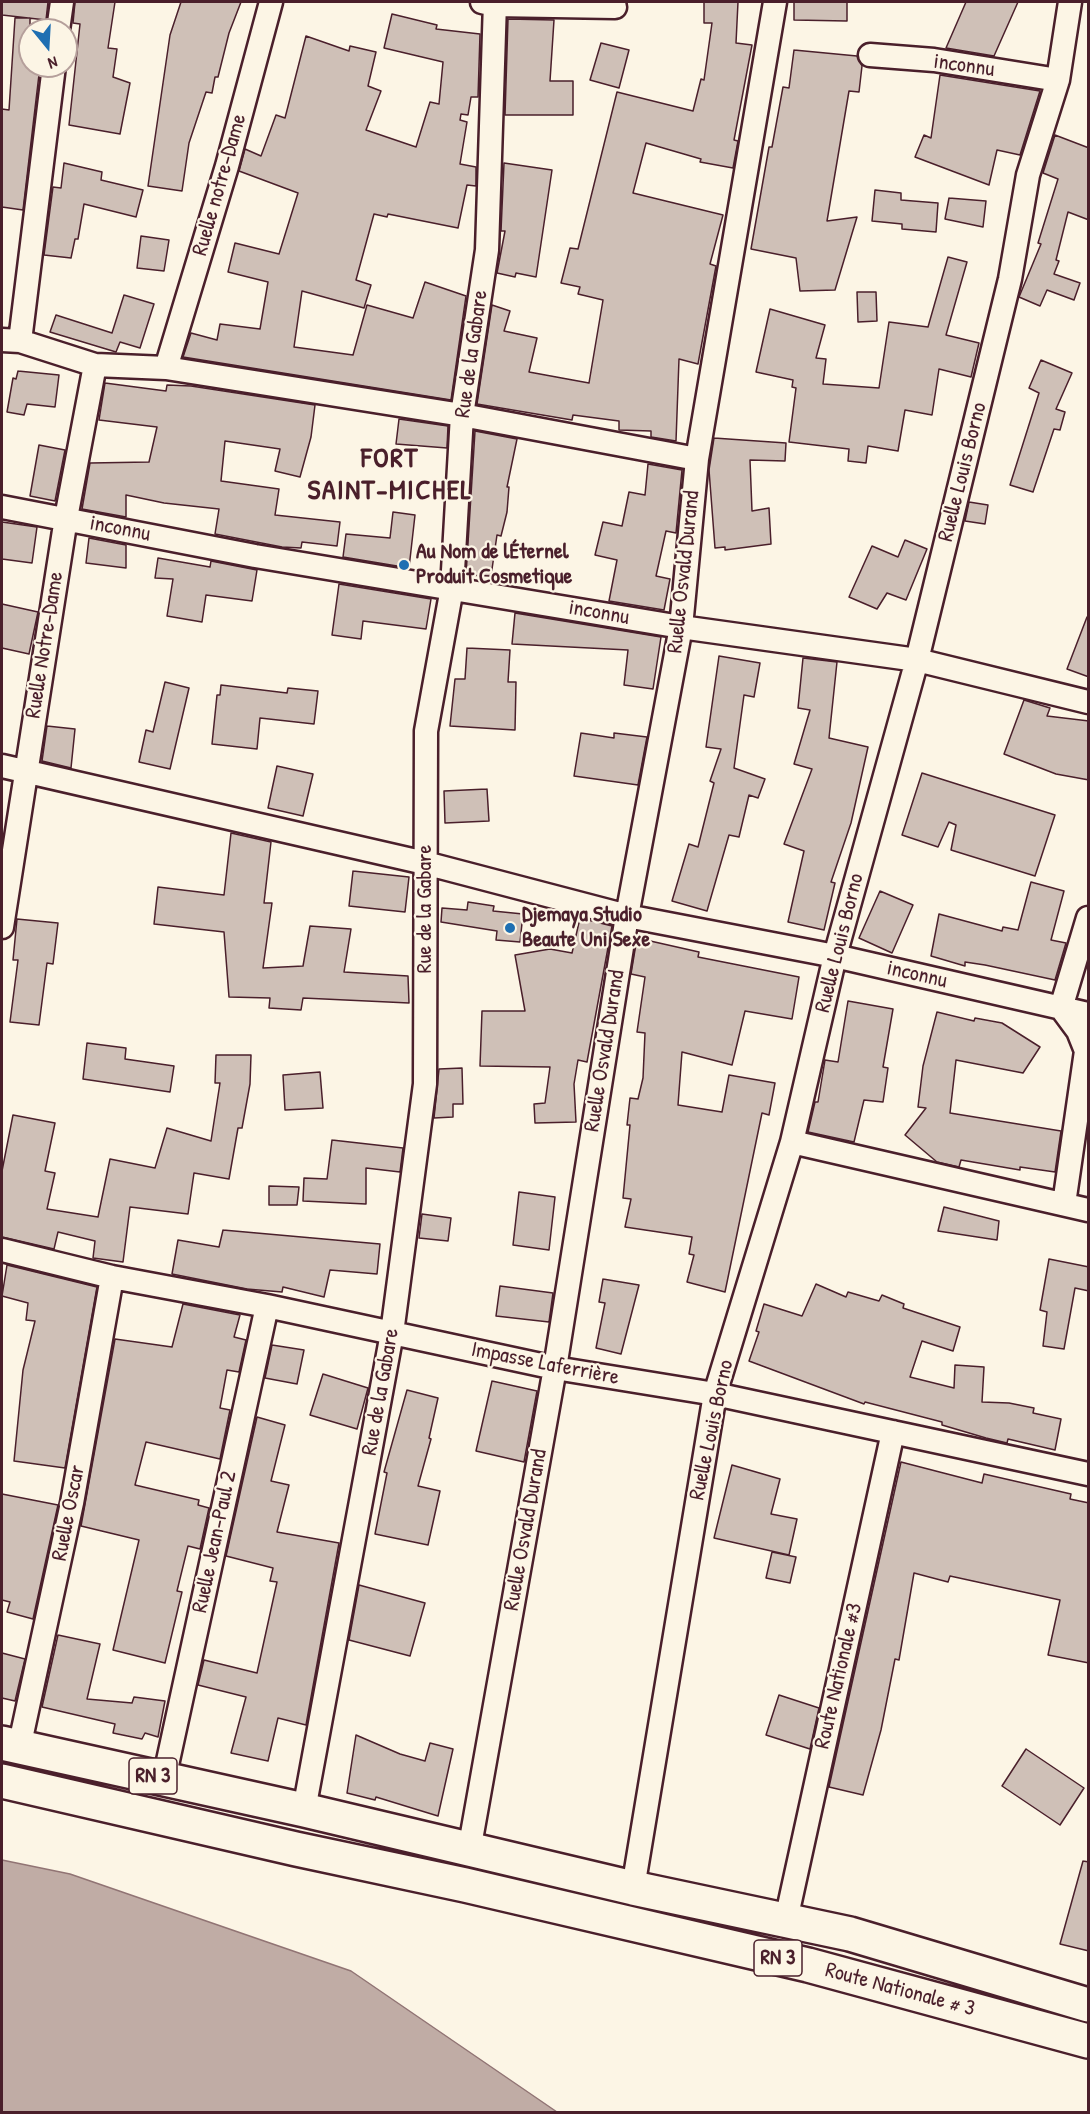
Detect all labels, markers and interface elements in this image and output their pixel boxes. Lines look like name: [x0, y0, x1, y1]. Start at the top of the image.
north arrow: [18, 18, 78, 78]
street label: inconnu: [932, 49, 996, 83]
text: N: [46, 51, 60, 75]
street label: Ruelle notre-Dame: [187, 111, 253, 259]
street label: Rue de la Gabare: [450, 288, 494, 420]
street label: Ruelle Louis Borno: [933, 400, 993, 544]
district label: FORT SAINT-MICHEL: [308, 443, 472, 509]
street label: Ruelle Osvald Durand: [662, 489, 706, 655]
street label: inconnu: [88, 510, 152, 548]
place label: Au Nom de lÉternel Produit Cosmetique: [416, 539, 572, 590]
marker: Au Nom de lÉternel Produit Cosmetique: [397, 558, 411, 572]
street label: Ruelle Notre-Dame: [20, 570, 70, 720]
street label: inconnu: [567, 595, 631, 631]
street label: Rue de la Gabare: [412, 845, 438, 973]
street label: Ruelle Louis Borno: [810, 871, 870, 1015]
place label: Djemaya Studio Beaute Uni Sexe: [522, 902, 650, 954]
marker: Djemaya Studio Beaute Uni Sexe: [503, 921, 517, 935]
street label: inconnu: [884, 955, 950, 995]
street label: Ruelle Osvald Durand: [579, 968, 631, 1134]
street label: Rue de la Gabare: [357, 1326, 405, 1458]
street label: Impasse Laferrière: [469, 1337, 621, 1391]
street label: Ruelle Louis Borno: [684, 1358, 740, 1502]
street label: Ruelle Osvald Durand: [499, 1447, 553, 1613]
street label: Ruelle Oscar: [47, 1463, 91, 1563]
street label: Ruelle Jean-Paul 2: [187, 1469, 243, 1615]
street label: Route Nationale #3: [809, 1601, 869, 1751]
road number: RN 3: [129, 1758, 177, 1794]
road number: RN 3: [754, 1940, 802, 1976]
street label: Route Nationale # 3: [822, 1957, 978, 2023]

